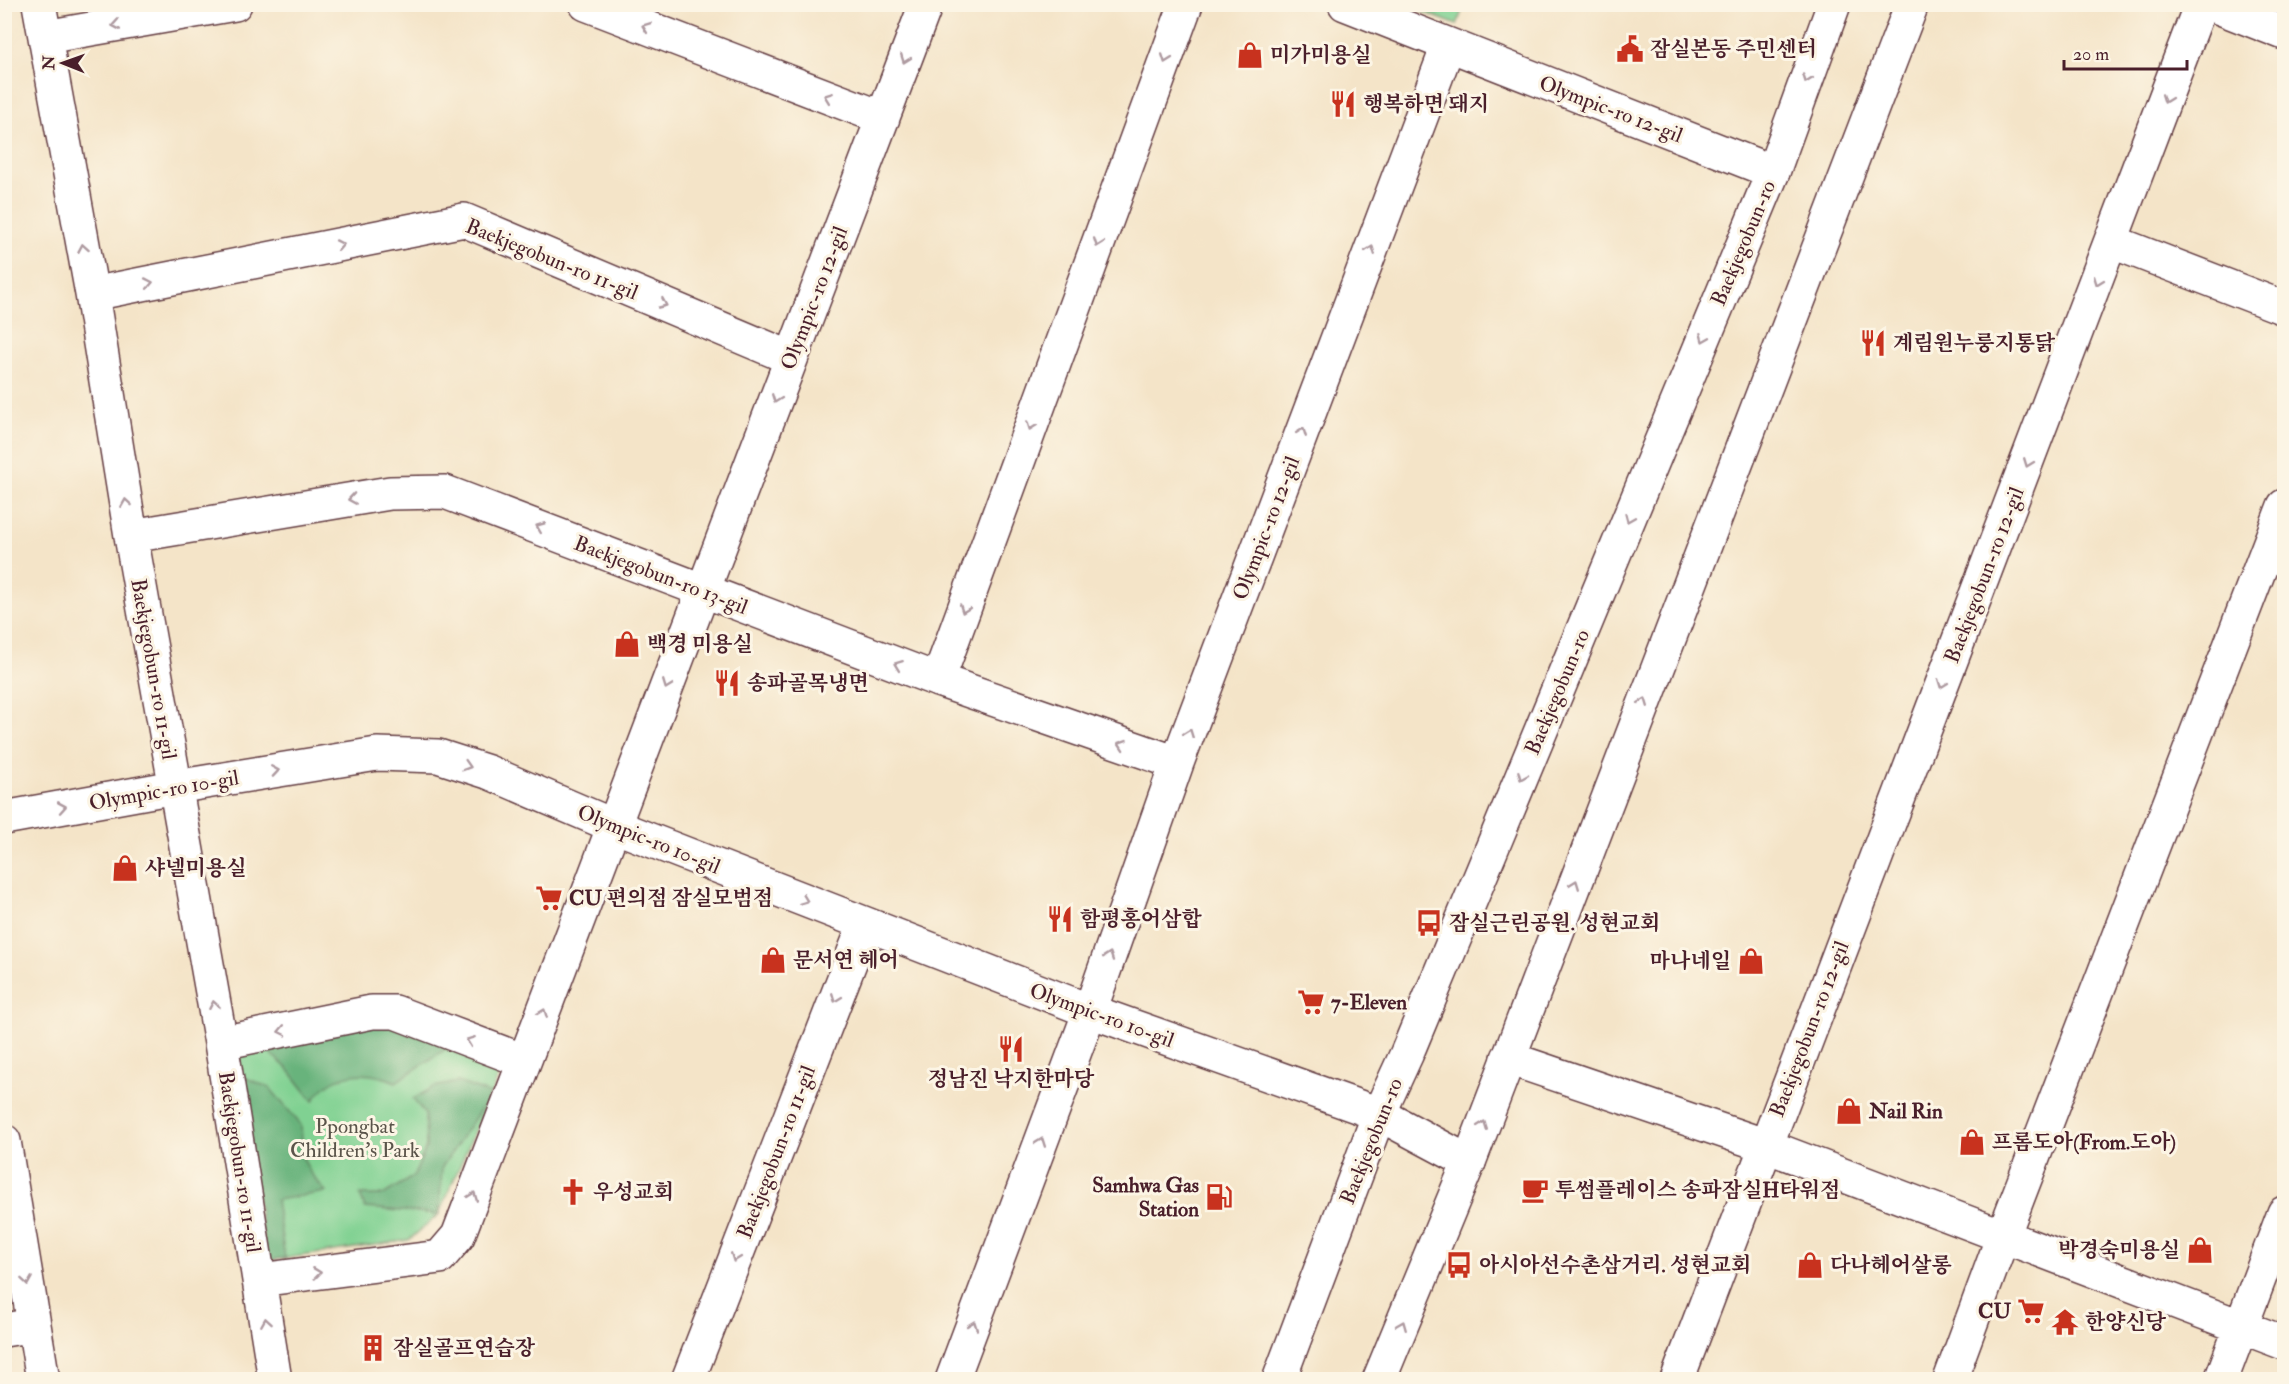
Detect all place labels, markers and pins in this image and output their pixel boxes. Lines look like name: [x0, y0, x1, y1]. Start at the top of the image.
public building icon: 잠실본동 주민센터: [1615, 34, 1645, 64]
place label: 잠실본동 주민센터: [1650, 36, 1817, 63]
shop icon: 미가미용실: [1235, 40, 1265, 70]
place label: 미가미용실: [1270, 42, 1371, 69]
restaurant icon: 행복하면 돼지: [1328, 89, 1358, 119]
place label: 행복하면 돼지: [1363, 91, 1489, 118]
restaurant icon: 계림원누룽지통닭: [1858, 328, 1888, 358]
place label: 계림원누룽지통닭: [1893, 330, 2056, 357]
shop icon: 백경 미용실: [612, 629, 642, 659]
place label: 백경 미용실: [647, 631, 753, 658]
restaurant icon: 송파골목냉면: [712, 668, 742, 698]
place label: 송파골목냉면: [747, 670, 869, 697]
shop icon: 샤넬미용실: [110, 853, 140, 883]
place label: 샤넬미용실: [145, 855, 246, 882]
supermarket icon: CU 편의점 잠실모범점: [534, 883, 564, 913]
place label: CU 편의점 잠실모범점: [569, 885, 773, 912]
restaurant icon: 함평홍어삼합: [1045, 904, 1075, 934]
place label: 함평홍어삼합: [1080, 906, 1202, 933]
bus stop icon: 잠실근린공원. 성현교회: [1414, 908, 1444, 938]
place label: 잠실근린공원. 성현교회: [1449, 910, 1660, 937]
shop icon: 문서연 헤어: [758, 945, 788, 975]
shop icon: 마나네일: [1736, 946, 1766, 976]
place label: 문서연 헤어: [793, 947, 899, 974]
place label: 마나네일: [1650, 948, 1731, 975]
supermarket icon: 7-Eleven: [1296, 987, 1326, 1017]
place label: 7-Eleven: [1331, 989, 1407, 1016]
restaurant icon: 정남진 낙지한마당: [996, 1034, 1026, 1064]
place label: 정남진 낙지한마당: [928, 1066, 1095, 1093]
shop icon: Nail Rin: [1834, 1096, 1864, 1126]
place label: Nail Rin: [1868, 1098, 1943, 1125]
shop icon: 프롬도아(From.도아): [1957, 1127, 1987, 1157]
place label: 프롬도아(From.도아): [1992, 1129, 2176, 1156]
place label: Samhwa Gas Station: [1092, 1172, 1199, 1223]
cafe icon: 투썸플레이스 송파잠실H타워점: [1520, 1175, 1550, 1205]
church icon: 우성교회: [558, 1177, 588, 1207]
place label: 투썸플레이스 송파잠실H타워점: [1555, 1177, 1840, 1204]
place label: 우성교회: [593, 1179, 674, 1206]
fuel station icon: Samhwa Gas Station: [1204, 1182, 1234, 1212]
shop icon: 박경숙미용실: [2185, 1235, 2215, 1265]
place label: 박경숙미용실: [2058, 1237, 2180, 1264]
bus stop icon: 아시아선수촌삼거리. 성현교회: [1444, 1250, 1474, 1280]
shop icon: 다나헤어살롱: [1795, 1250, 1825, 1280]
place label: 아시아선수촌삼거리. 성현교회: [1479, 1252, 1751, 1279]
place label: 다나헤어살롱: [1830, 1252, 1952, 1279]
supermarket icon: CU: [2016, 1296, 2046, 1326]
place label: CU: [1978, 1298, 2011, 1325]
temple icon: 한양신당: [2050, 1307, 2080, 1337]
place label: 한양신당: [2085, 1309, 2167, 1336]
building icon: 잠실골프연습장: [358, 1333, 388, 1363]
place label: 잠실골프연습장: [393, 1335, 536, 1362]

